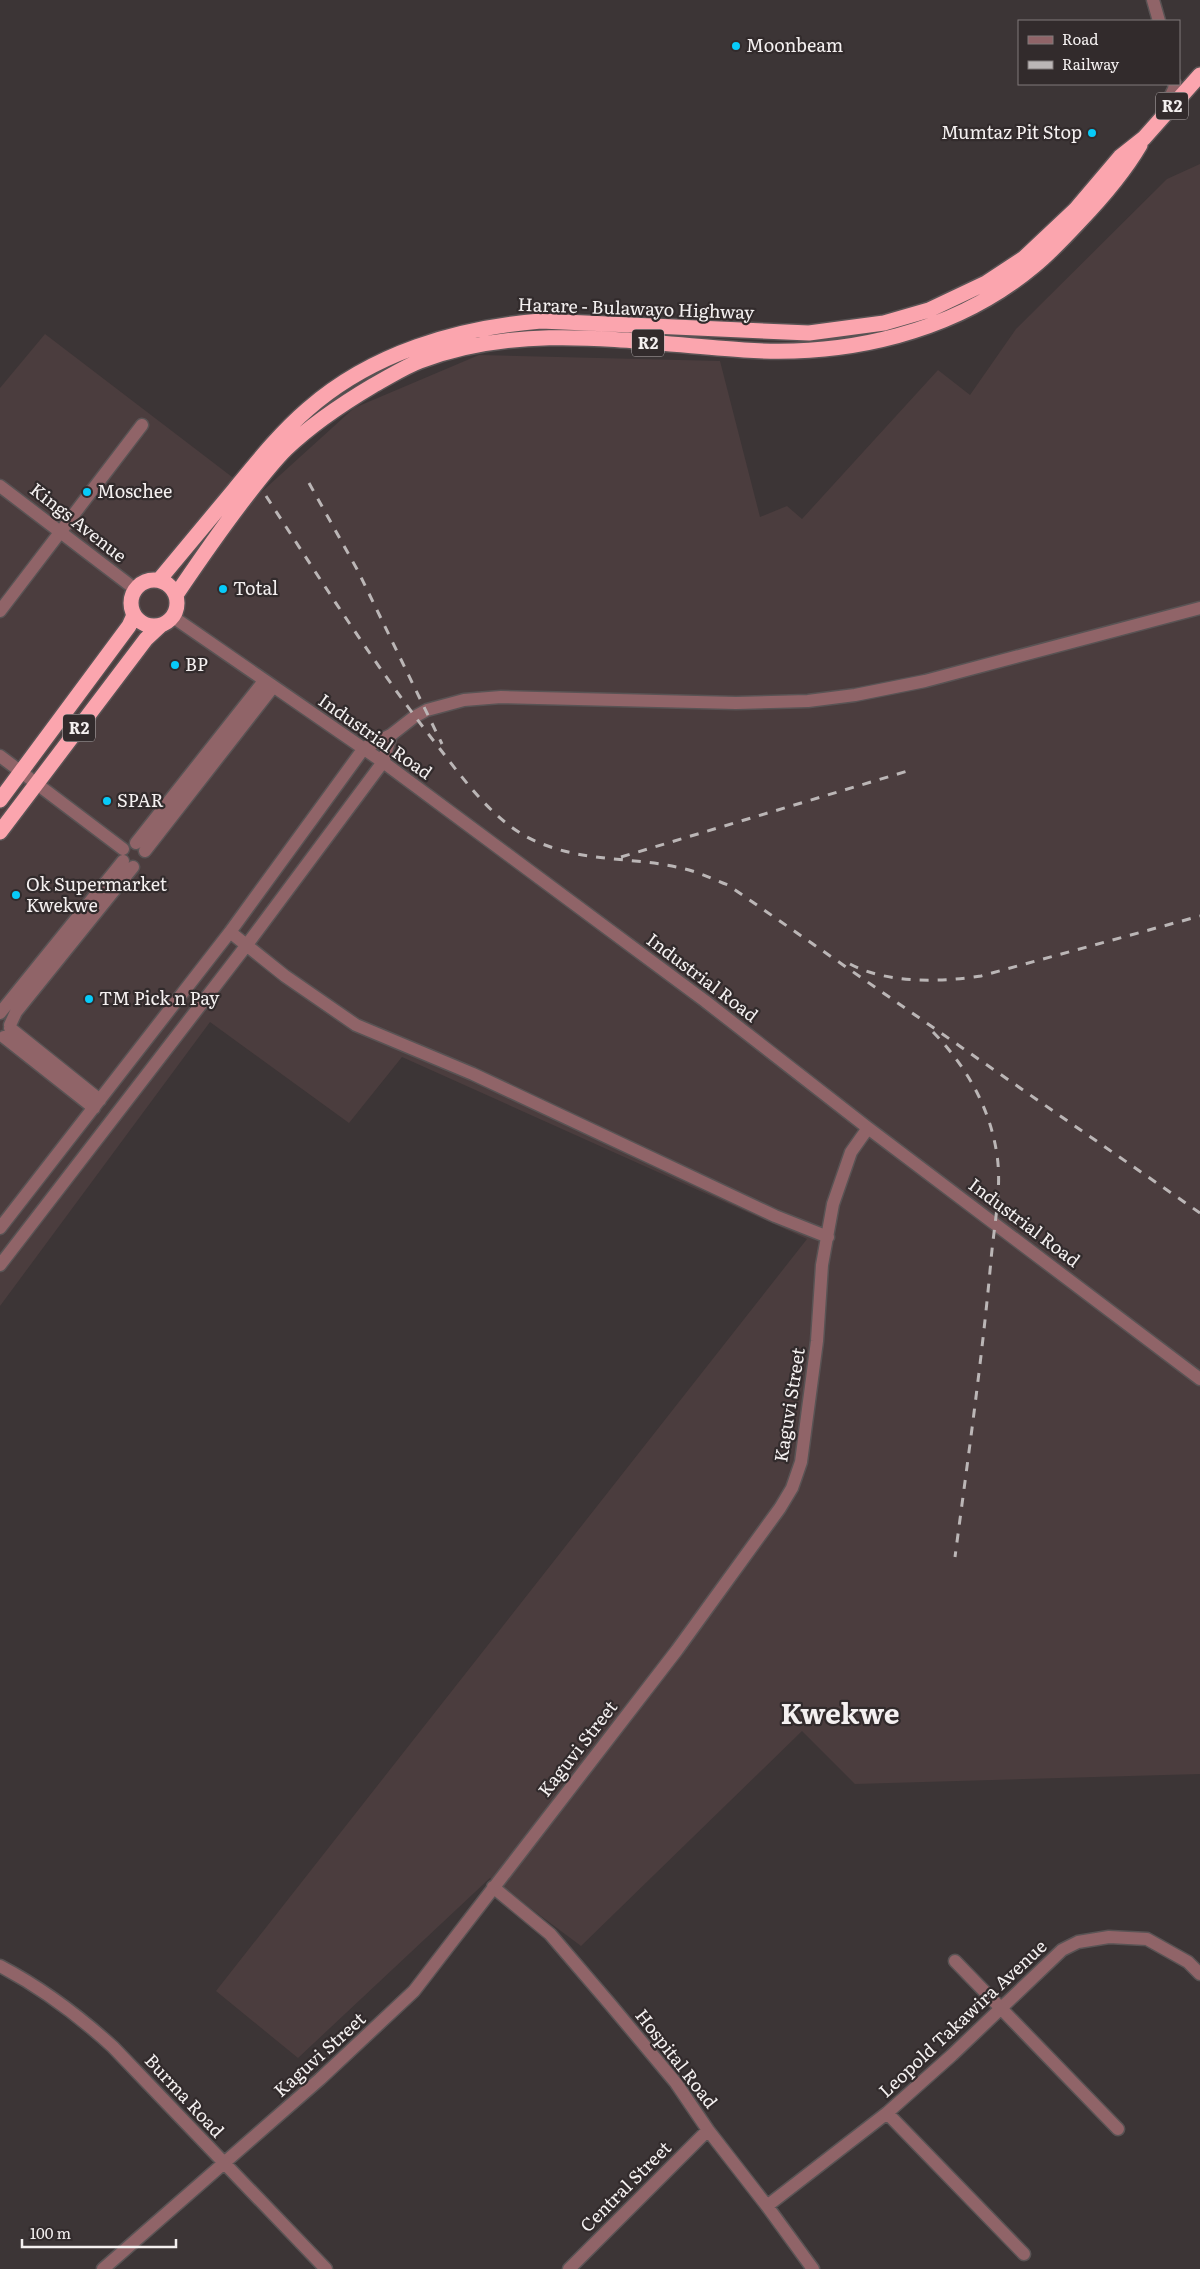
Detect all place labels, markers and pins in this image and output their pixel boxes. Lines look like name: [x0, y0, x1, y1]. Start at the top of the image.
place label: Moonbeam: [746, 31, 843, 58]
marker: Moonbeam: [730, 40, 742, 52]
place label: Mumtaz Pit Stop: [941, 118, 1082, 145]
marker: Mumtaz Pit Stop: [1086, 127, 1098, 139]
place label: Moschee: [97, 477, 172, 504]
marker: Moschee: [81, 486, 93, 498]
place label: Total: [233, 574, 278, 601]
marker: Total: [217, 583, 229, 595]
place label: BP: [185, 650, 208, 677]
marker: BP: [169, 659, 181, 671]
place label: SPAR: [117, 786, 164, 813]
marker: SPAR: [101, 795, 113, 807]
place label: Ok Supermarket Kwekwe: [26, 870, 168, 918]
marker: Ok Supermarket Kwekwe: [10, 889, 22, 901]
place label: TM Pick n Pay: [99, 984, 220, 1011]
marker: TM Pick n Pay: [83, 993, 95, 1005]

